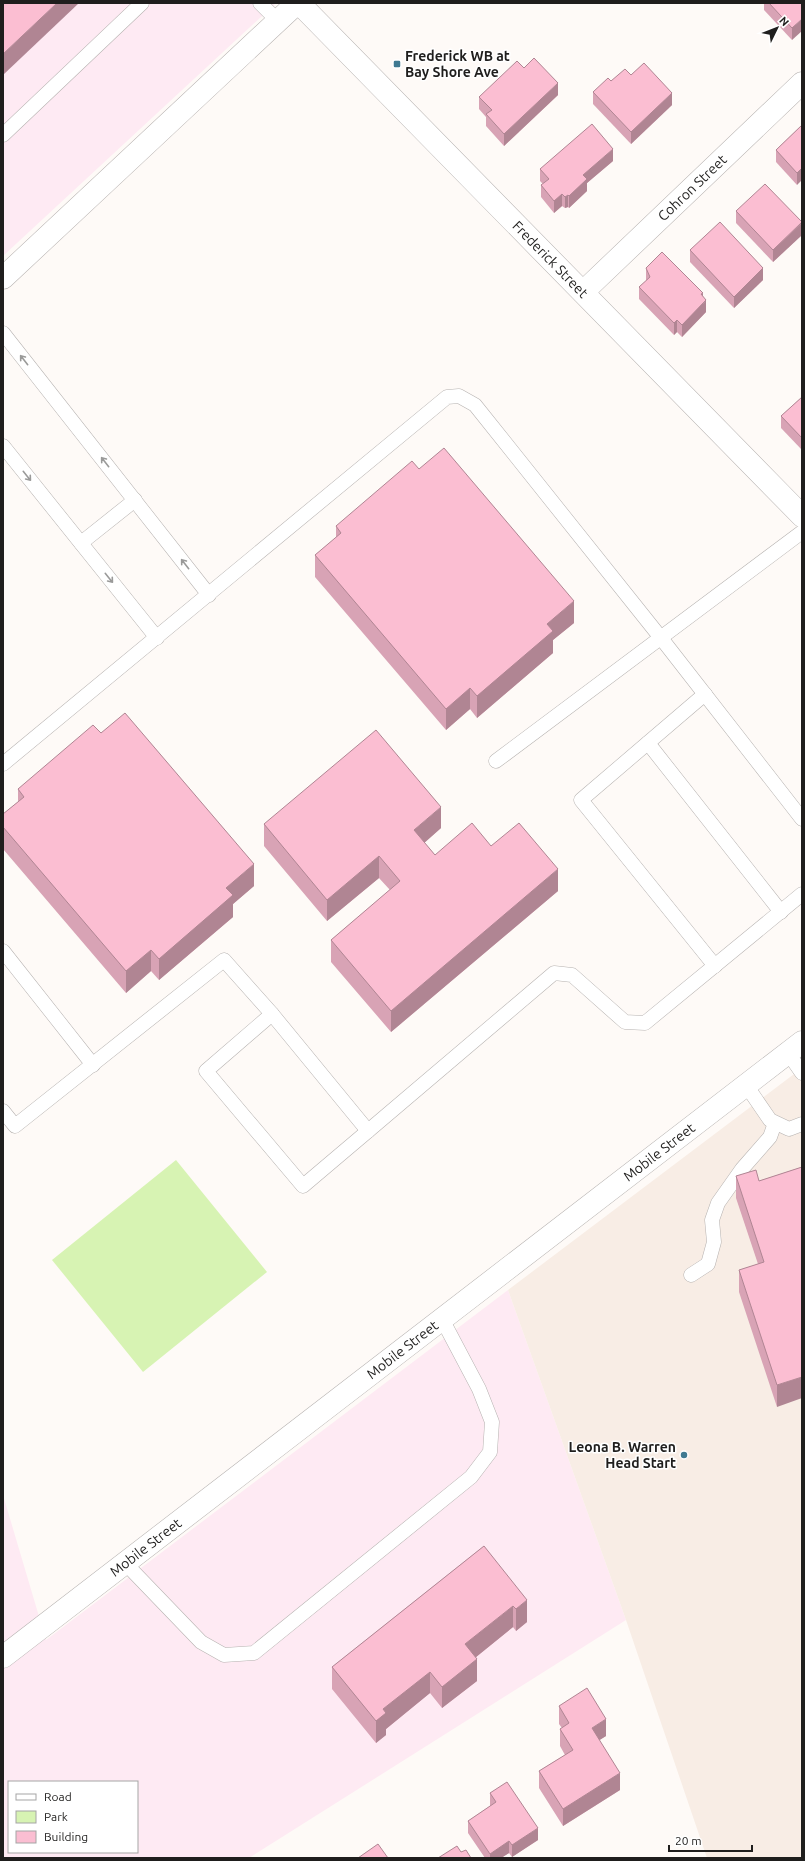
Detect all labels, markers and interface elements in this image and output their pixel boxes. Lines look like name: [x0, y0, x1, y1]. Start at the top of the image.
north arrow: [757, 8, 797, 48]
text: N: [777, 14, 792, 28]
place label: Frederick WB at Bay Shore Ave: [405, 48, 510, 80]
marker: Frederick WB at Bay Shore Ave: [392, 59, 402, 69]
street label: Cohron Street: [655, 151, 730, 224]
street label: Frederick Street: [509, 218, 592, 301]
one-way arrow: [20, 354, 28, 365]
one-way arrow: [100, 456, 109, 467]
one-way arrow: [23, 471, 32, 482]
one-way arrow: [181, 558, 189, 569]
one-way arrow: [104, 572, 113, 583]
street label: Mobile Street: [620, 1119, 698, 1184]
street label: Mobile Street: [364, 1317, 442, 1382]
place label: Leona B. Warren Head Start: [569, 1439, 676, 1471]
marker: Leona B. Warren Head Start: [679, 1450, 689, 1460]
street label: Mobile Street: [107, 1514, 185, 1580]
legend: [8, 1781, 138, 1853]
text: Road: [44, 1790, 72, 1803]
text: Park: [44, 1810, 68, 1823]
scale bar: [669, 1827, 752, 1853]
text: Building: [44, 1830, 88, 1843]
text: 20 m: [675, 1834, 702, 1847]

